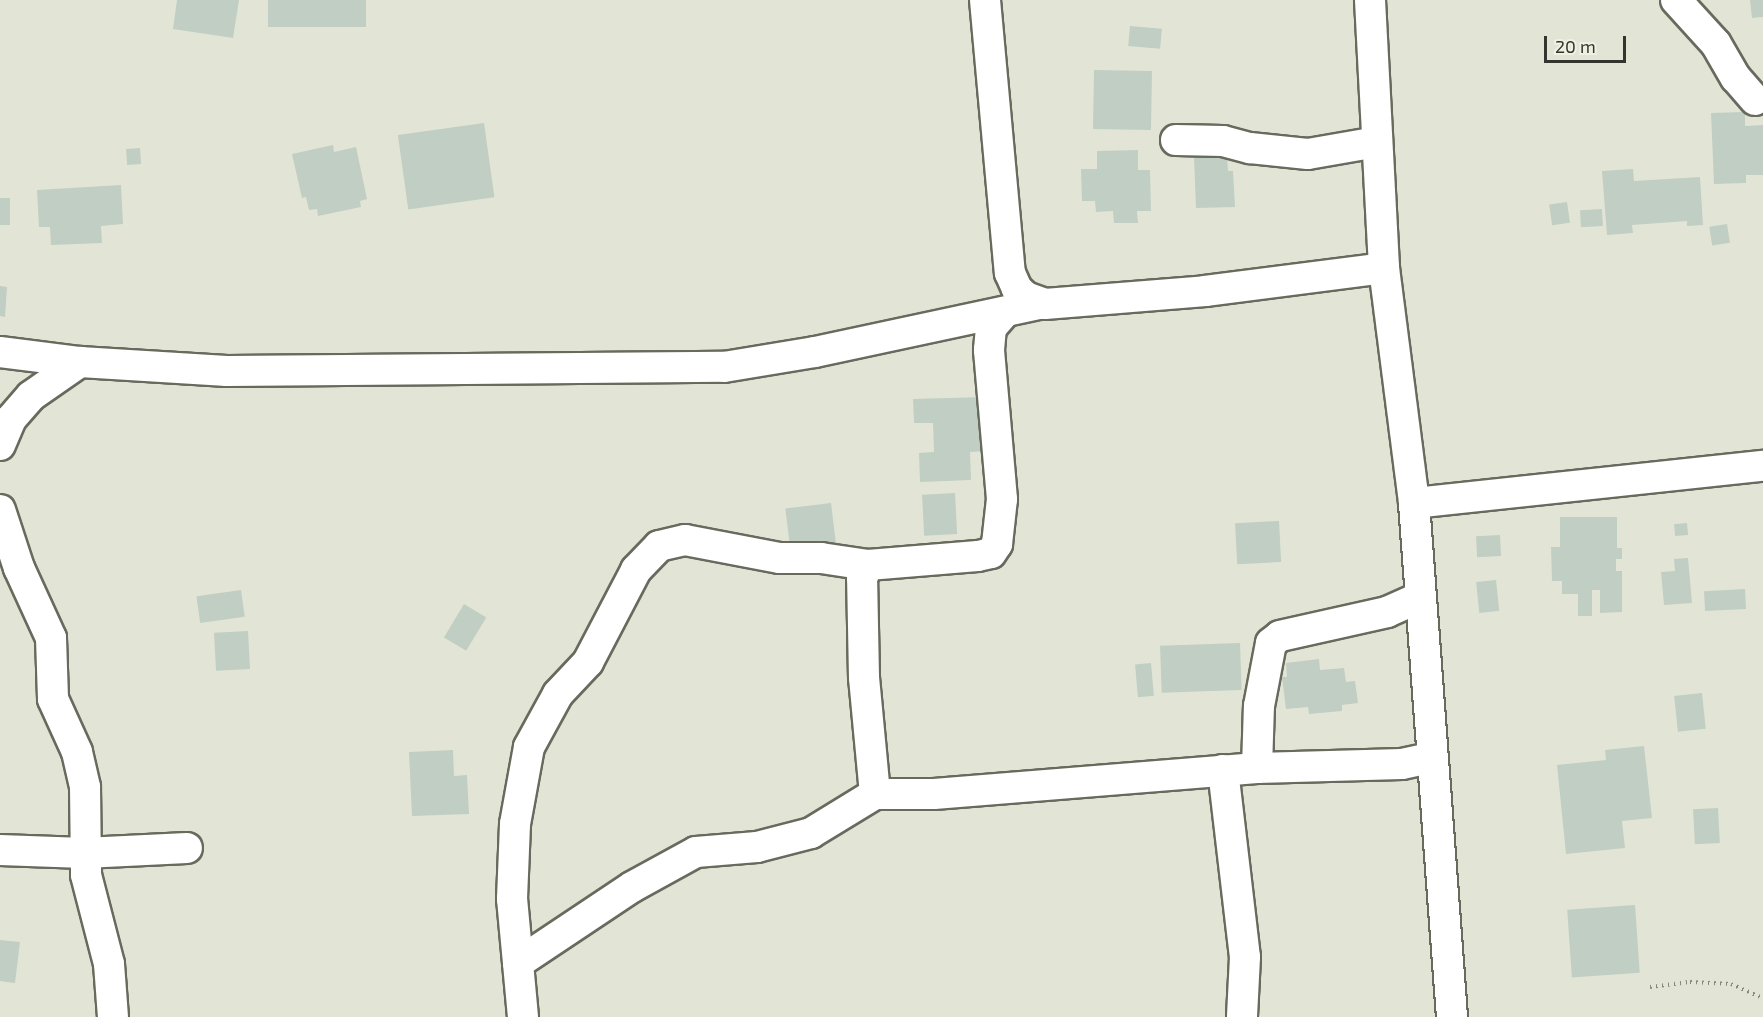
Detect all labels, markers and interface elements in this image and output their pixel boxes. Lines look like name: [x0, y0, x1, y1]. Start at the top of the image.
scale bar: [1547, 24, 1630, 62]
text: 20 m: [1555, 35, 1596, 57]

